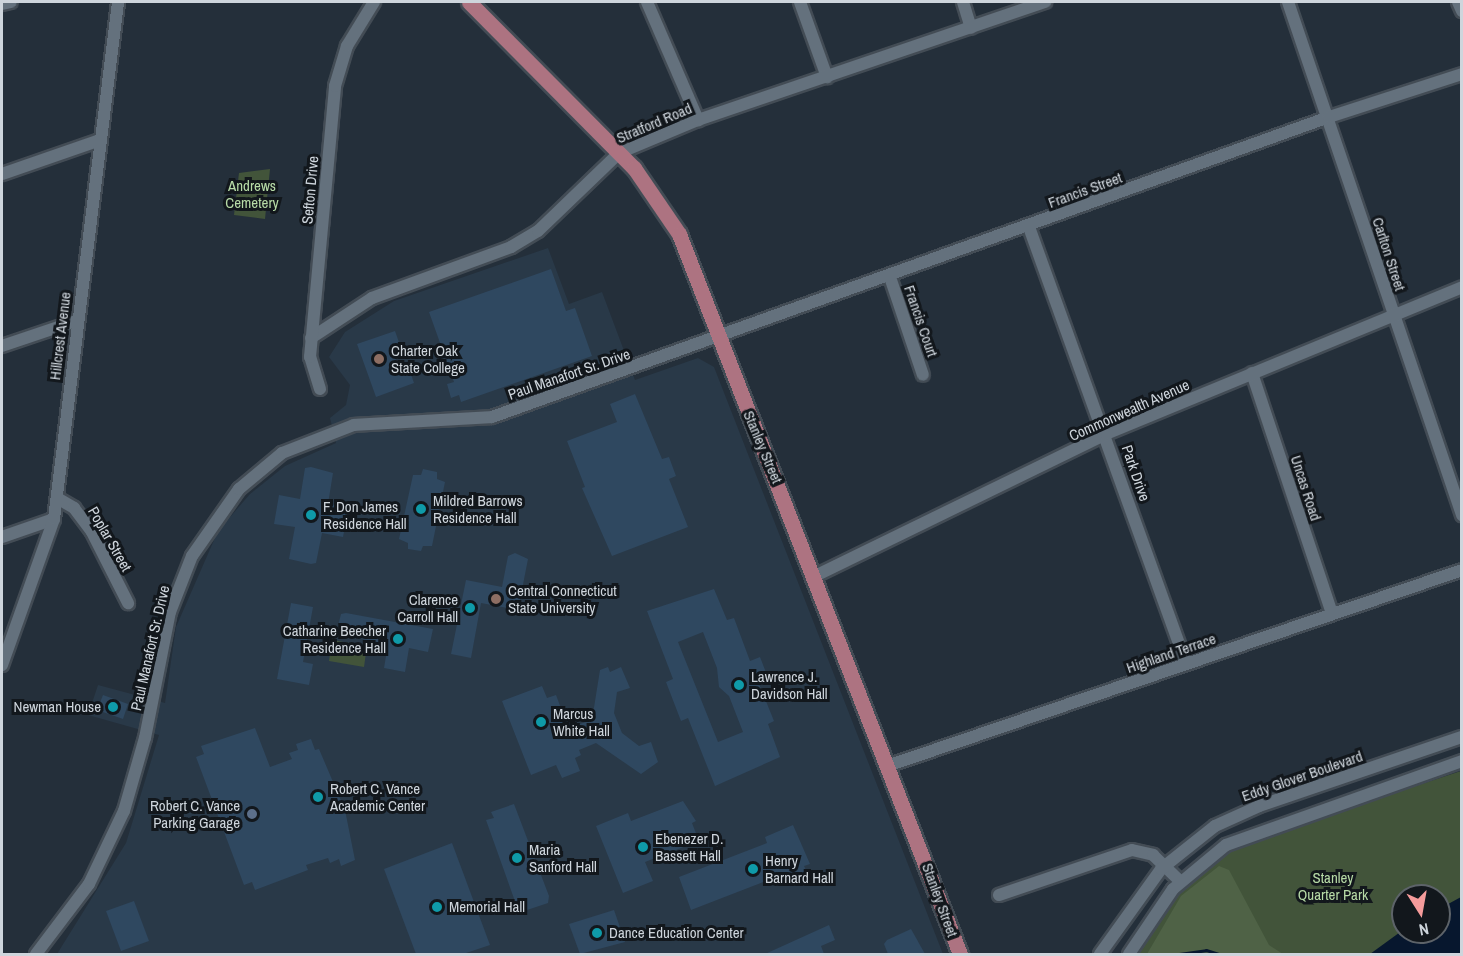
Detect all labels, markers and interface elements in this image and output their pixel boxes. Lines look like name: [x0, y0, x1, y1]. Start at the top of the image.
street label: Stratford Road: [614, 99, 694, 147]
street label: Sefton Drive: [298, 155, 322, 225]
street label: Francis Street: [1046, 168, 1124, 212]
park label: Andrews Cemetery: [225, 176, 279, 211]
street label: Carlton Street: [1369, 215, 1409, 293]
street label: Francis Court: [900, 283, 942, 359]
street label: Hillcrest Avenue: [46, 291, 74, 381]
place label: Charter Oak State College: [391, 341, 465, 376]
street label: Paul Manafort Sr. Drive: [506, 345, 632, 403]
marker: Charter Oak State College: [372, 352, 386, 366]
street label: Commonwealth Avenue: [1066, 375, 1192, 445]
street label: Stanley Street: [740, 408, 786, 486]
street label: Park Drive: [1118, 443, 1154, 503]
street label: Uncas Road: [1287, 453, 1325, 523]
place label: Mildred Barrows Residence Hall: [433, 491, 523, 526]
place label: F. Don James Residence Hall: [323, 497, 406, 532]
marker: Mildred Barrows Residence Hall: [414, 502, 428, 516]
street label: Poplar Street: [84, 503, 136, 575]
marker: F. Don James Residence Hall: [304, 508, 318, 522]
place label: Central Connecticut State University: [508, 581, 617, 616]
street label: Paul Manafort Sr. Drive: [127, 584, 173, 712]
place label: Clarence Carroll Hall: [397, 590, 458, 625]
marker: Central Connecticut State University: [489, 592, 503, 606]
marker: Clarence Carroll Hall: [463, 601, 477, 615]
place label: Catharine Beecher Residence Hall: [283, 621, 386, 656]
street label: Highland Terrace: [1124, 629, 1218, 677]
marker: Catharine Beecher Residence Hall: [391, 632, 405, 646]
place label: Lawrence J. Davidson Hall: [751, 667, 828, 702]
marker: Lawrence J. Davidson Hall: [732, 678, 746, 692]
place label: Newman House: [14, 698, 101, 716]
marker: Newman House: [106, 700, 120, 714]
place label: Marcus White Hall: [553, 704, 610, 739]
marker: Marcus White Hall: [534, 715, 548, 729]
street label: Eddy Glover Boulevard: [1239, 747, 1365, 805]
place label: Robert C. Vance Academic Center: [330, 779, 425, 814]
marker: Robert C. Vance Academic Center: [311, 790, 325, 804]
place label: Robert C. Vance Parking Garage: [150, 796, 240, 831]
marker: Robert C. Vance Parking Garage: [245, 807, 259, 821]
place label: Ebenezer D. Bassett Hall: [655, 829, 723, 864]
place label: Maria Sanford Hall: [529, 840, 597, 875]
marker: Ebenezer D. Bassett Hall: [636, 840, 650, 854]
marker: Maria Sanford Hall: [510, 851, 524, 865]
place label: Henry Barnard Hall: [765, 851, 833, 886]
street label: Stanley Street: [918, 861, 962, 939]
marker: Henry Barnard Hall: [746, 862, 760, 876]
park label: Stanley Quarter Park: [1298, 868, 1368, 903]
north arrow: [1391, 884, 1451, 944]
place label: Memorial Hall: [449, 898, 525, 916]
marker: Memorial Hall: [430, 900, 444, 914]
text: N: [1417, 918, 1431, 941]
place label: Dance Education Center: [609, 924, 744, 942]
marker: Dance Education Center: [590, 926, 604, 940]

